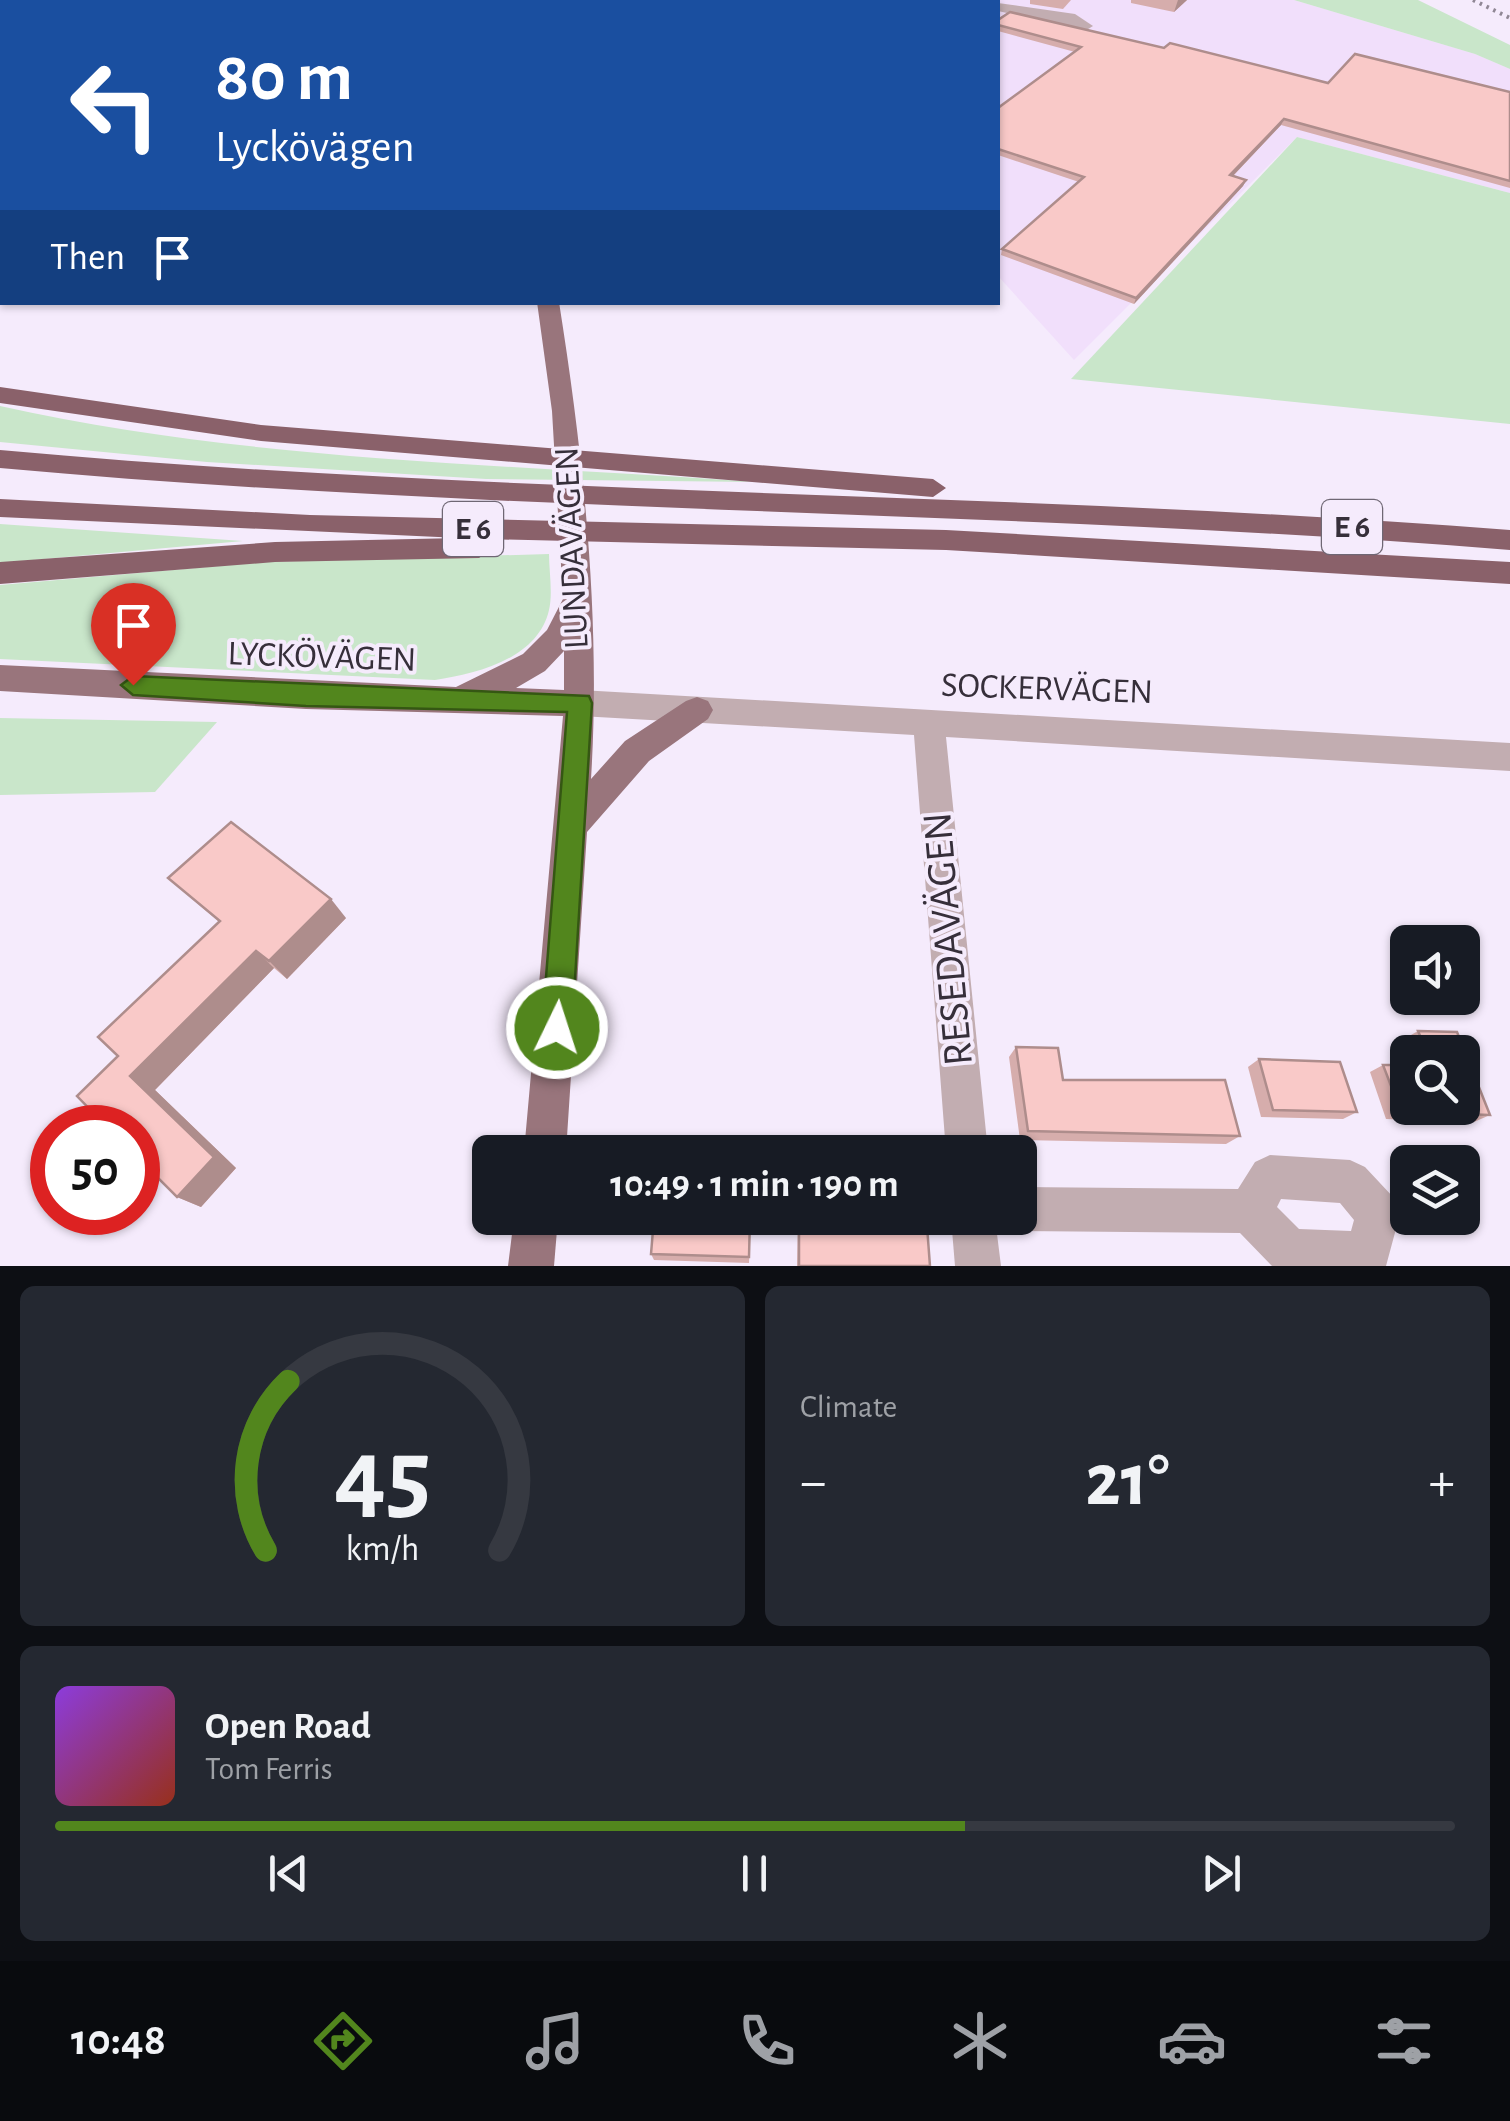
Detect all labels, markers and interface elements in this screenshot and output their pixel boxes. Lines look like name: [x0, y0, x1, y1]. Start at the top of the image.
icon: left: [50, 40, 180, 170]
text: 80 m: [215, 43, 353, 113]
text: Lyckövägen: [215, 125, 415, 170]
icon: arrive: [145, 230, 200, 285]
text: Then: [50, 239, 125, 277]
street label: LUNDAVÄGEN: [548, 446, 595, 650]
road number: E 6: [1322, 500, 1382, 554]
road number: E 6: [443, 502, 503, 556]
pin: [91, 583, 176, 686]
icon: arrive: [106, 598, 161, 653]
street label: LYCKÖVÄGEN: [227, 635, 417, 678]
street label: SOCKERVÄGEN: [940, 667, 1154, 710]
street label: RESEDAVÄGEN: [914, 811, 980, 1068]
map controls: [1390, 925, 1480, 1235]
button: sound: [1390, 925, 1480, 1015]
position arrow: [505, 976, 609, 1080]
button: search: [1390, 1035, 1480, 1125]
speed limit sign: 50: [30, 1105, 160, 1235]
button: layers: [1390, 1145, 1480, 1235]
text: 10:49 · 1 min · 190 m: [610, 1166, 899, 1204]
text: Climate: [800, 1391, 897, 1423]
text: 45: [334, 1425, 431, 1529]
text: 21°: [1085, 1444, 1170, 1519]
text: −: [800, 1455, 826, 1510]
text: +: [1429, 1455, 1455, 1510]
text: km/h: [346, 1531, 419, 1567]
text: Open Road: [205, 1708, 371, 1746]
text: Tom Ferris: [205, 1753, 333, 1785]
icon: previous: [261, 1846, 316, 1901]
icon: pause: [727, 1846, 782, 1901]
icon: next: [1194, 1846, 1249, 1901]
icon: directions: [308, 2006, 378, 2076]
icon: music: [520, 2006, 590, 2076]
icon: phone: [732, 2006, 802, 2076]
icon: climate: [945, 2006, 1015, 2076]
icon: car: [1157, 2006, 1227, 2076]
icon: filters: [1369, 2006, 1439, 2076]
text: 10:48: [71, 2018, 166, 2063]

